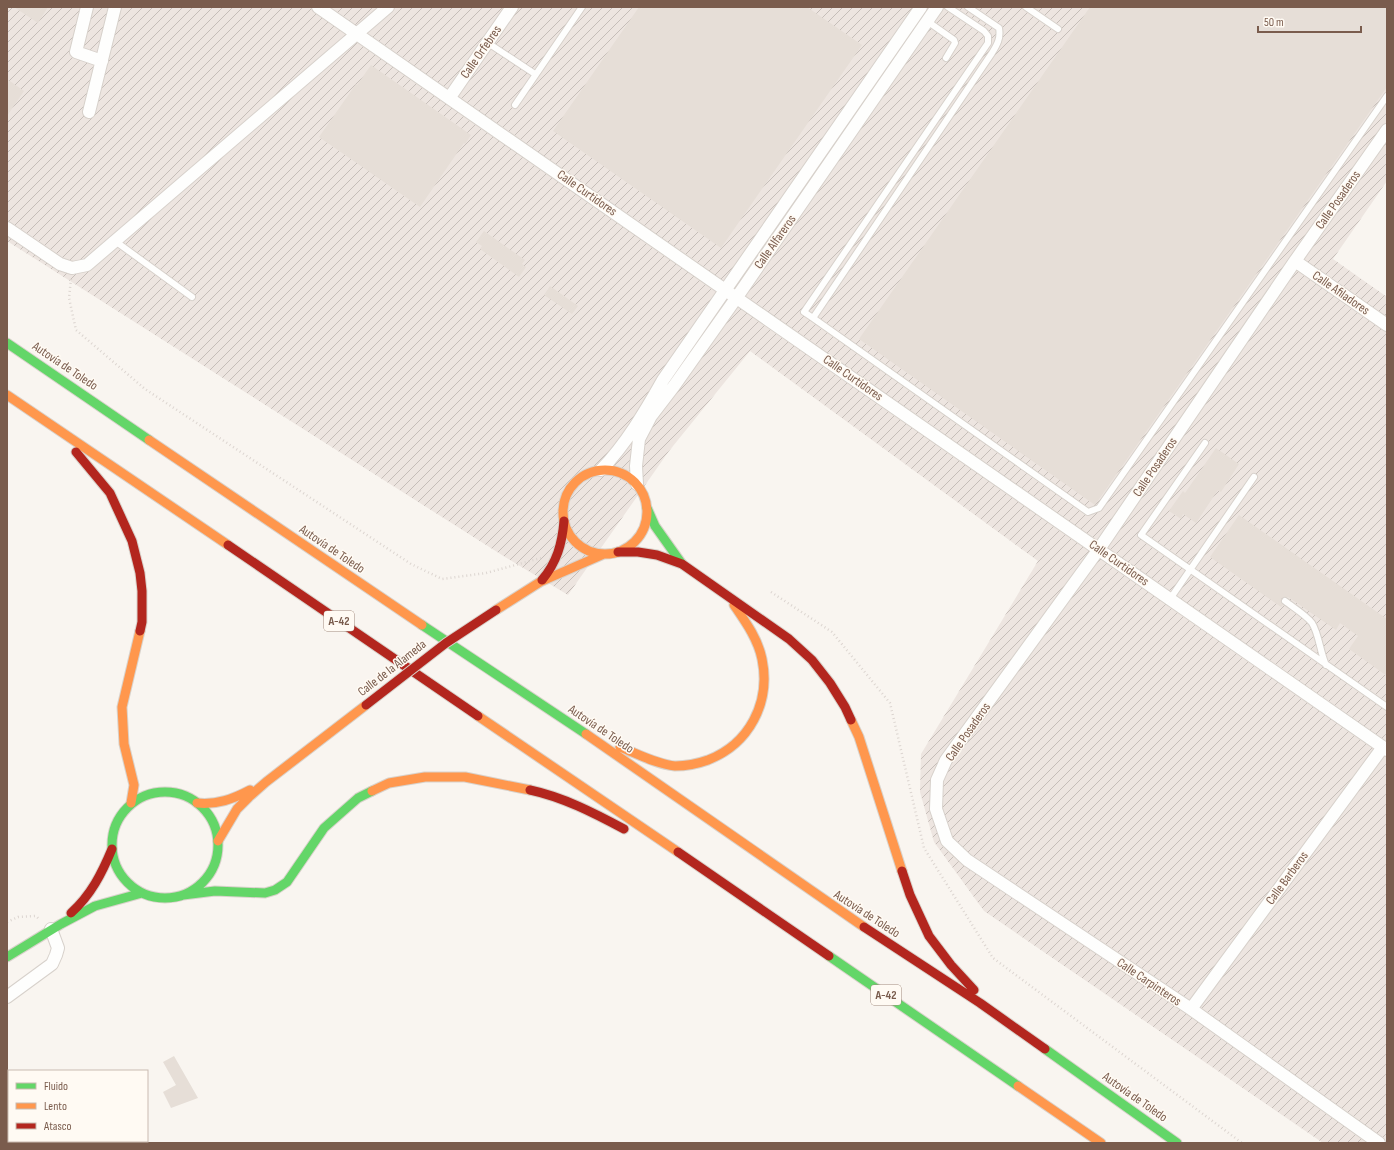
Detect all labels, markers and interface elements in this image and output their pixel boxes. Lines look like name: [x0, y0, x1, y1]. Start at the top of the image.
scale bar: [1258, 8, 1361, 34]
text: 50 m: [1264, 15, 1284, 30]
street label: Calle Orfebres: [457, 22, 505, 82]
street label: Calle Curtidores: [554, 167, 620, 220]
street label: Calle Posaderos: [1312, 167, 1364, 232]
street label: Calle Alfareros: [751, 212, 800, 272]
street label: Calle Afiladores: [1309, 267, 1373, 319]
street label: Autovía de Toledo: [28, 338, 101, 394]
street label: Calle Curtidores: [820, 352, 886, 405]
street label: Calle Posaderos: [1129, 434, 1181, 500]
street label: Autovía de Toledo: [295, 521, 368, 577]
street label: Calle Curtidores: [1086, 537, 1152, 590]
road number: A-42: [324, 611, 354, 631]
street label: Calle de la Alameda: [355, 636, 429, 700]
street label: Calle Posaderos: [942, 699, 994, 764]
street label: Autovía de Toledo: [564, 701, 637, 757]
street label: Calle Barberos: [1262, 848, 1312, 908]
street label: Autovía de Toledo: [830, 886, 903, 941]
street label: Calle Carpinteros: [1114, 955, 1184, 1010]
road number: A-42: [871, 985, 901, 1005]
street label: Autovía de Toledo: [1099, 1068, 1171, 1125]
legend: [8, 1070, 148, 1142]
text: Fluido: [44, 1079, 68, 1094]
text: Lento: [44, 1099, 67, 1114]
text: Atasco: [43, 1119, 71, 1134]

